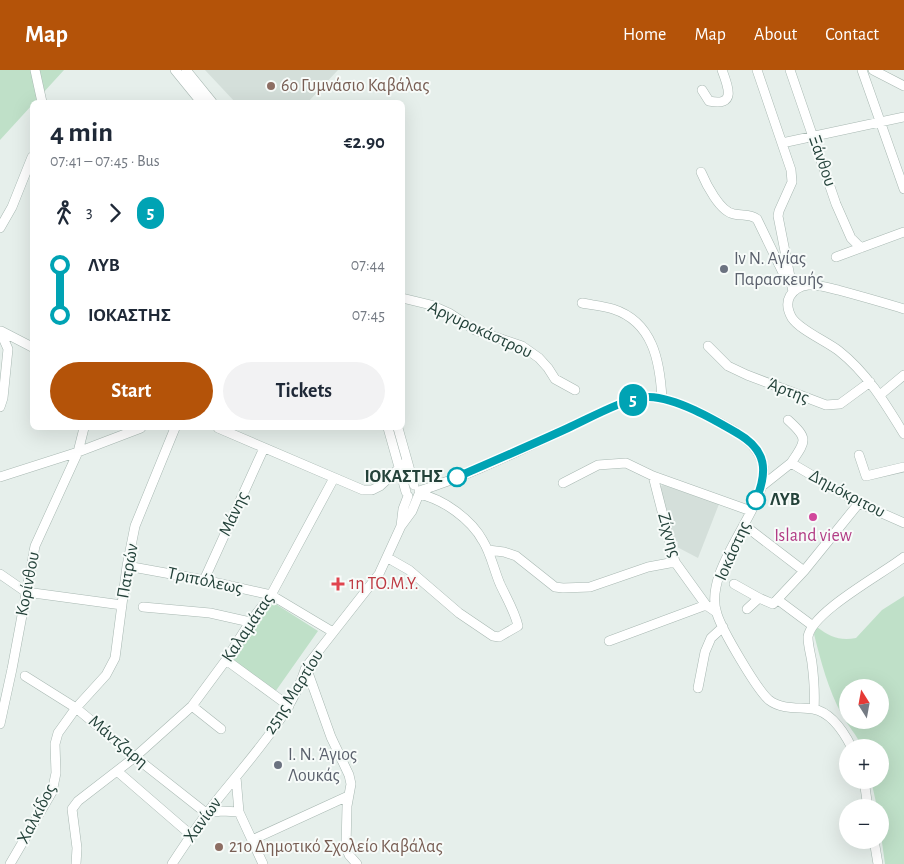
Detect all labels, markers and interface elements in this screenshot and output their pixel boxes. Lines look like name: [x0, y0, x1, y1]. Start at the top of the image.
text: Map: [25, 23, 68, 47]
text: Home: [623, 26, 666, 44]
text: Map: [694, 26, 726, 44]
text: About: [754, 26, 797, 44]
text: Contact: [825, 26, 879, 44]
place label: 6ο Γυμνάσιο Καβάλας: [281, 77, 429, 95]
marker: 6ο Γυμνάσιο Καβάλας: [265, 80, 277, 92]
text: 4 min: [50, 119, 113, 147]
text: €2.90: [344, 133, 385, 152]
street label: Ξάνθου: [805, 133, 839, 189]
text: 07:41 – 07:45 · Bus: [50, 153, 160, 169]
icon: walk: [50, 199, 78, 227]
icon: forward: [101, 199, 129, 227]
text: 3: [86, 204, 93, 220]
text: 5: [147, 204, 154, 222]
place label: Ιν Ν. Αγίας Παρασκευής: [734, 249, 823, 289]
text: ΛΥΒ: [88, 256, 120, 275]
text: 07:44: [351, 257, 385, 273]
marker: Ιν Ν. Αγίας Παρασκευής: [718, 263, 730, 275]
street label: Αργυροκάστρου: [425, 298, 535, 362]
text: ΙΟΚΑΣΤΗΣ: [88, 306, 171, 325]
text: 07:45: [352, 307, 385, 323]
button: Start: [50, 362, 213, 420]
button: Tickets: [223, 362, 385, 420]
street label: Άρτης: [765, 375, 812, 407]
line badge: 5: [617, 384, 649, 416]
text: 5: [629, 391, 637, 409]
street label: Δημόκριτου: [806, 466, 888, 522]
marker: ΙΟΚΑΣΤΗΣ: [447, 467, 467, 487]
place label: ΙΟΚΑΣΤΗΣ: [364, 468, 443, 486]
street label: Μάνης: [216, 489, 252, 539]
marker: ΛΥΒ: [746, 490, 766, 510]
place label: ΛΥΒ: [770, 491, 800, 509]
street label: Ζίχνης: [654, 510, 685, 559]
marker: Island view: [807, 511, 819, 523]
street label: Ιοκάστης: [712, 519, 754, 583]
place label: Island view: [774, 527, 852, 545]
street label: Πατρών: [114, 542, 142, 600]
street label: Κορίνθου: [12, 550, 43, 618]
street label: Τριπόλεως: [166, 564, 244, 598]
place label: 1η ΤΟ.Μ.Υ.: [349, 575, 419, 593]
marker: 1η ΤΟ.Μ.Υ.: [331, 577, 345, 591]
street label: Καλαμάτας: [219, 591, 277, 665]
street label: 25ης Μαρτίου: [260, 646, 327, 738]
north arrow: [839, 679, 889, 729]
map controls: [839, 679, 889, 849]
street label: Μάντζαρη: [85, 712, 151, 772]
button: +: [839, 739, 889, 789]
place label: Ι. Ν. Άγιος Λουκάς: [288, 746, 357, 785]
marker: Ι. Ν. Άγιος Λουκάς: [272, 759, 284, 771]
street label: Χαλκίδος: [13, 781, 60, 847]
street label: Χανίων: [180, 793, 225, 846]
button: −: [839, 799, 889, 849]
place label: 21ο Δημοτικό Σχολείο Καβάλας: [229, 837, 443, 856]
marker: 21ο Δημοτικό Σχολείο Καβάλας: [213, 841, 225, 853]

